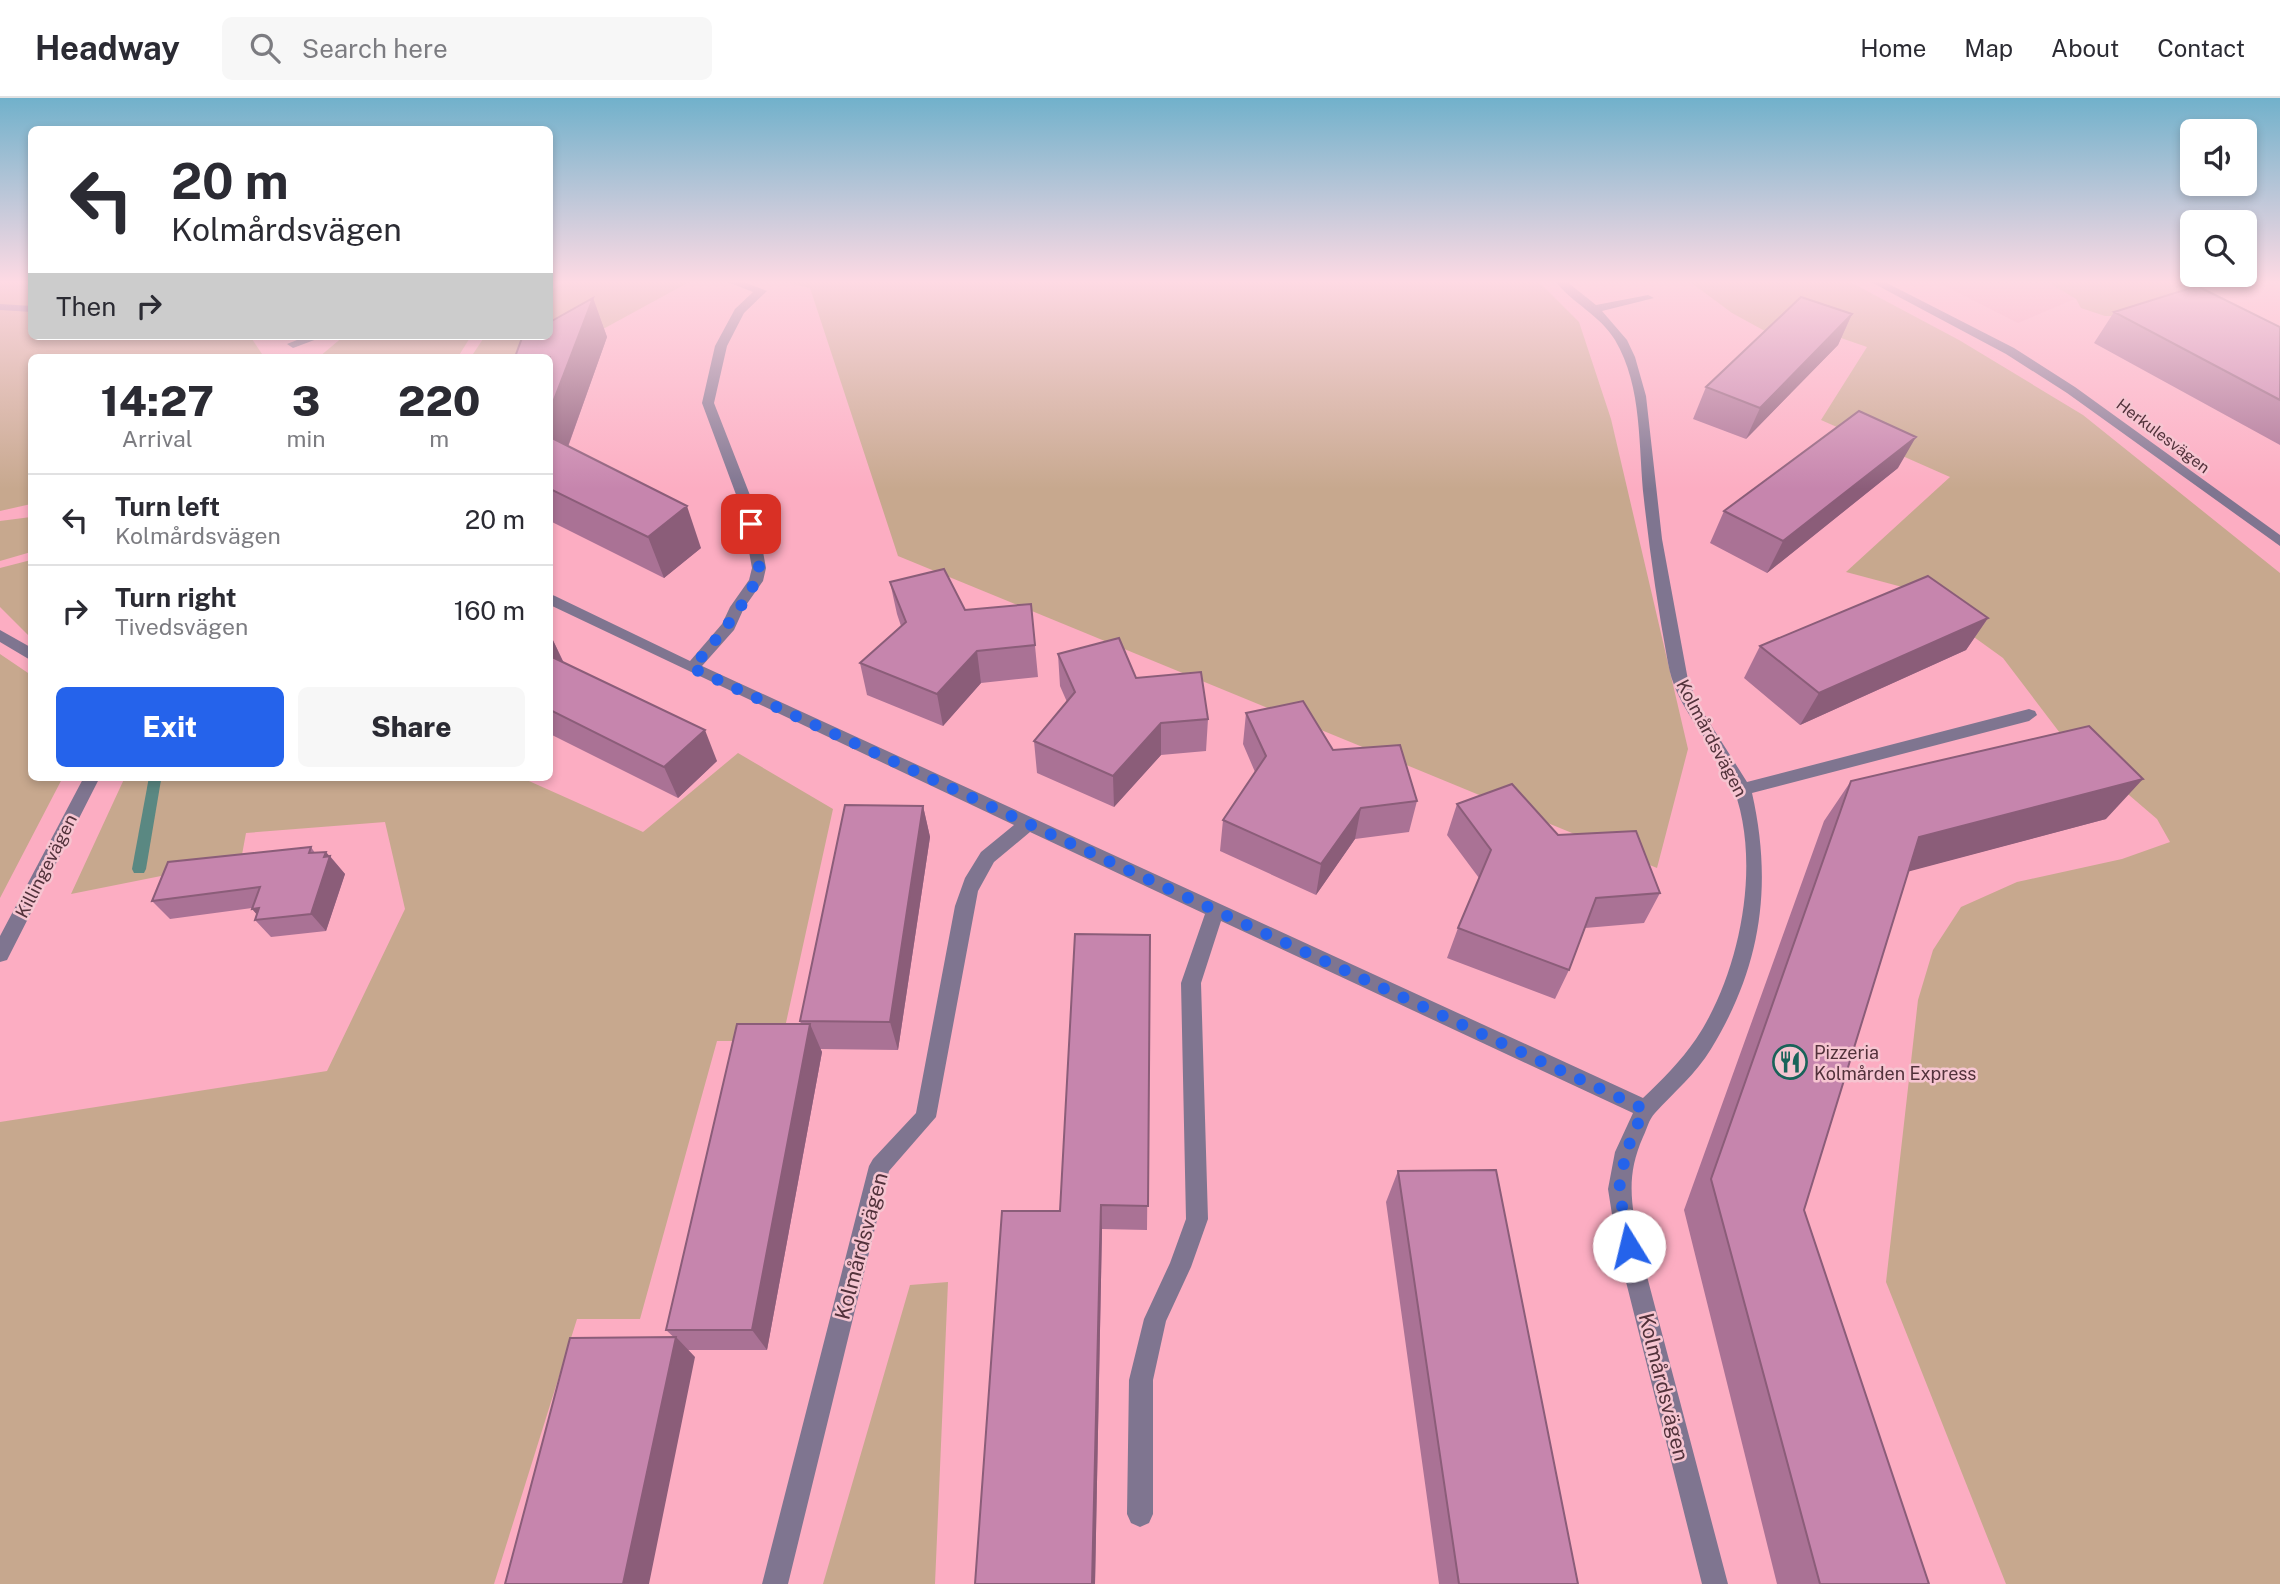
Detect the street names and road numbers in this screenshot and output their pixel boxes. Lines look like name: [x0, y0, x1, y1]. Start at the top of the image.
street label: Herkulesvägen: [2113, 395, 2213, 477]
street label: Kolmårdsvägen: [1672, 676, 1752, 800]
street label: Killingevägen: [11, 811, 81, 921]
street label: Kolmårdsvägen: [829, 1170, 893, 1322]
street label: Kolmårdsvägen: [1634, 1310, 1694, 1464]

